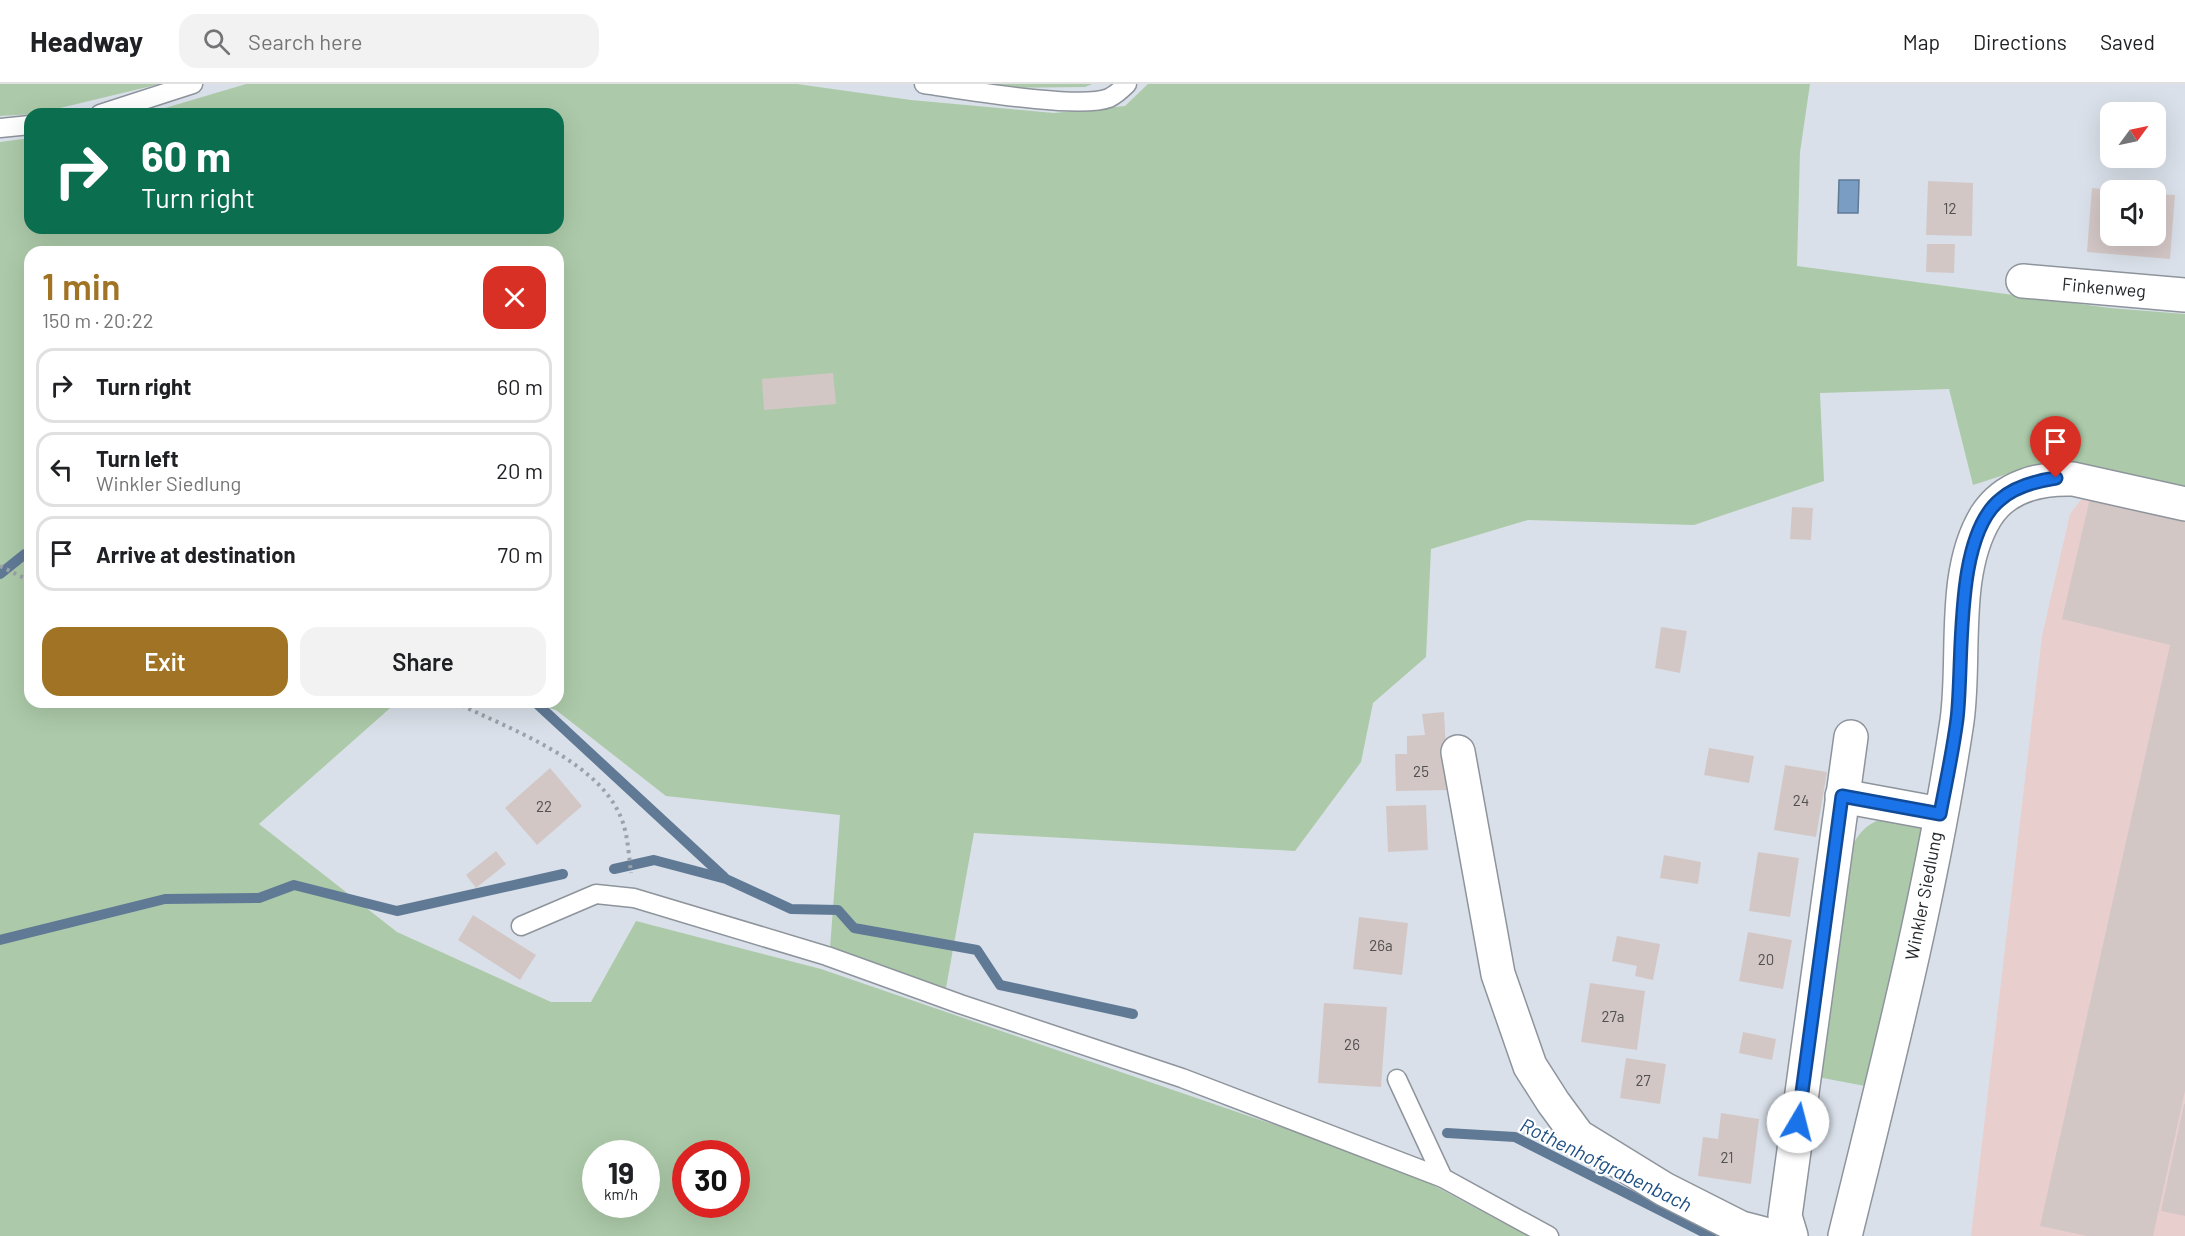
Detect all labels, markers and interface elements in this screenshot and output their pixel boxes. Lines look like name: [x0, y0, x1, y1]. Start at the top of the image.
search box: [179, 14, 599, 68]
text: Headway: [30, 24, 143, 58]
icon: search: [200, 25, 233, 58]
text: Search here: [248, 28, 362, 54]
text: Map: [1903, 29, 1940, 54]
text: Directions: [1973, 29, 2067, 54]
text: Saved: [2100, 29, 2155, 54]
north arrow: [2100, 102, 2166, 168]
map controls: [2100, 102, 2166, 246]
text: 60 m: [141, 130, 231, 180]
icon: right: [42, 132, 120, 210]
button: sound: [2100, 180, 2166, 246]
text: Turn right: [141, 181, 255, 213]
house number: 12: [1943, 199, 1957, 217]
text: 1 min: [42, 264, 121, 307]
button: close: [483, 266, 546, 329]
street label: Finkenweg: [2061, 272, 2147, 302]
text: 150 m · 20:22: [42, 308, 154, 332]
icon: right: [45, 369, 78, 402]
text: Turn right: [96, 373, 191, 399]
text: 60 m: [497, 373, 543, 399]
pin: [2030, 416, 2081, 478]
icon: arrive: [2039, 425, 2072, 458]
text: Turn left: [96, 445, 179, 471]
icon: left: [45, 453, 78, 486]
text: 20 m: [496, 457, 543, 483]
text: Winkler Siedlung: [96, 471, 241, 495]
icon: arrive: [45, 537, 78, 570]
text: Arrive at destination: [96, 541, 295, 567]
text: 70 m: [498, 541, 543, 567]
button: Exit: [42, 627, 288, 696]
button: Share: [300, 627, 546, 696]
house number: 25: [1413, 762, 1429, 780]
house number: 24: [1793, 791, 1809, 809]
house number: 22: [536, 797, 552, 815]
street label: Winkler Siedlung: [1900, 830, 1946, 962]
house number: 26a: [1369, 936, 1393, 954]
house number: 20: [1758, 950, 1774, 968]
house number: 27a: [1602, 1007, 1624, 1025]
house number: 26: [1344, 1035, 1360, 1053]
house number: 27: [1635, 1071, 1651, 1089]
position arrow: [1766, 1090, 1830, 1154]
water label: Rothenhofgrabenbach: [1517, 1112, 1696, 1216]
speed limit sign: 30: [672, 1140, 750, 1218]
house number: 21: [1720, 1148, 1734, 1166]
text: 19: [608, 1154, 634, 1190]
text: km/h: [604, 1185, 638, 1203]

